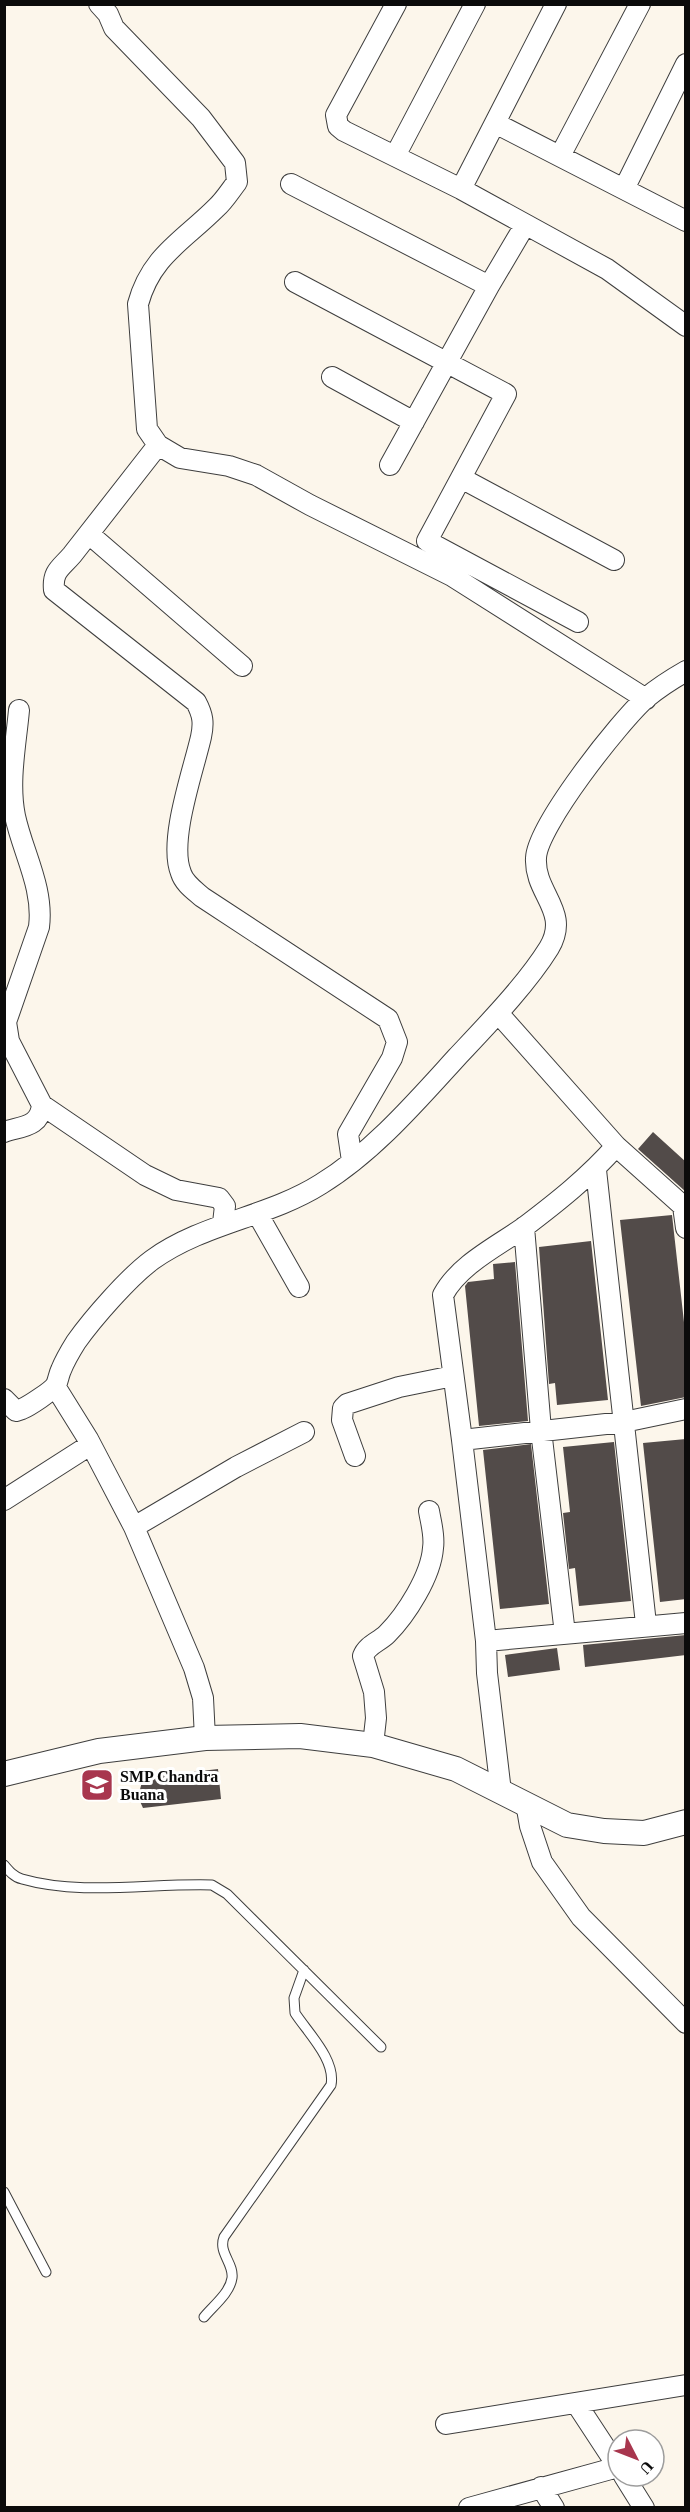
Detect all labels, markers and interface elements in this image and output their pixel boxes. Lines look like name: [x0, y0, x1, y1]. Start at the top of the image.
school or university icon: SMP Chandra Buana: [79, 1767, 115, 1803]
place label: SMP Chandra Buana: [120, 1768, 218, 1803]
north arrow: [606, 2428, 666, 2488]
text: U: [636, 2458, 657, 2478]

